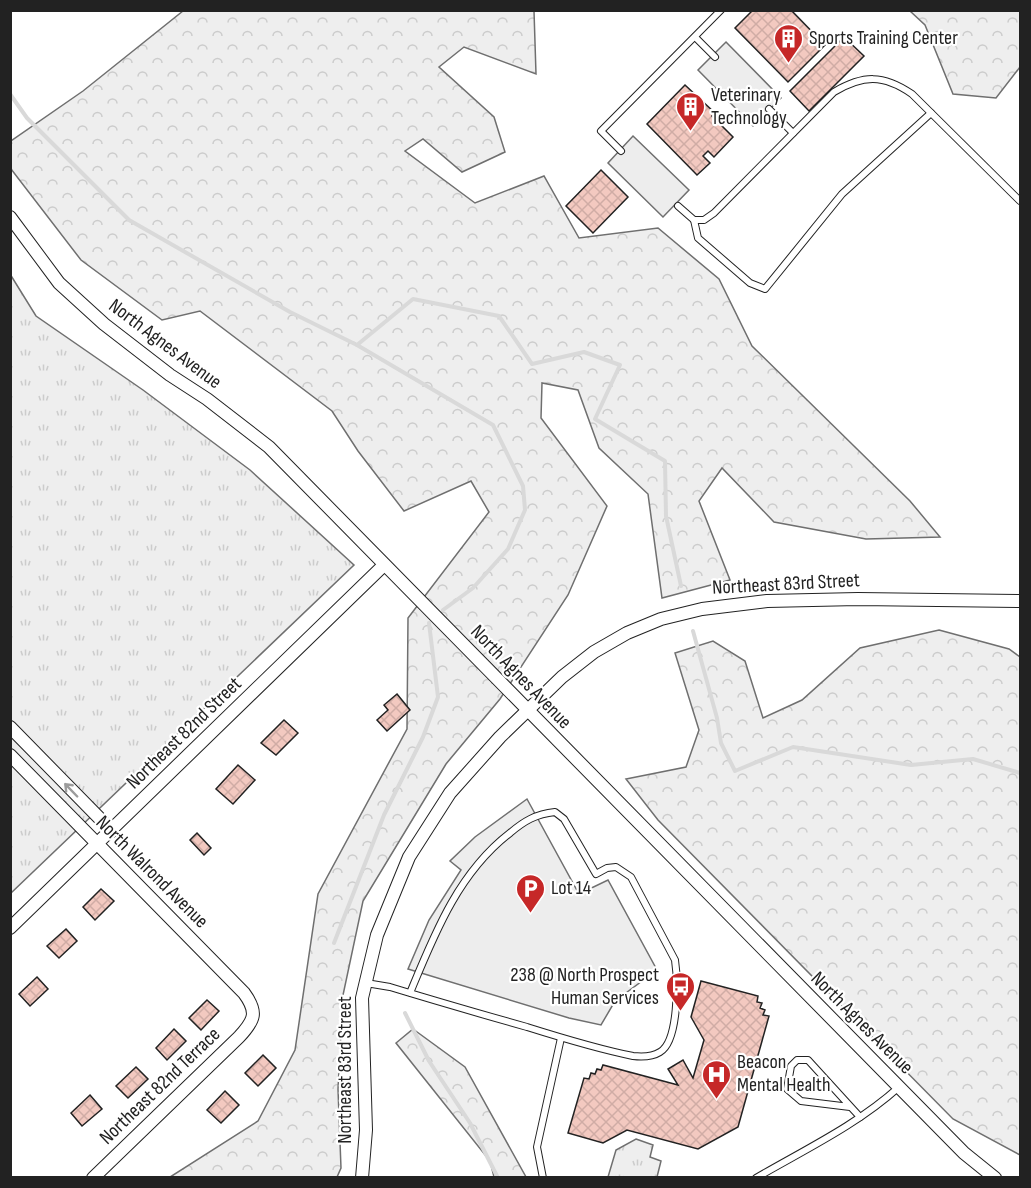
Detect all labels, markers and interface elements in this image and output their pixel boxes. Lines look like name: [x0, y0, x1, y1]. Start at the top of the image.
building icon: Sports Training Center: [772, 22, 804, 64]
place label: Sports Training Center: [809, 26, 958, 50]
place label: Veterinary Technology: [711, 83, 787, 130]
building icon: Veterinary Technology: [674, 90, 706, 132]
street label: North Agnes Avenue: [104, 294, 226, 394]
street label: Northeast 83rd Street: [712, 568, 860, 600]
street label: North Agnes Avenue: [465, 620, 577, 734]
street label: Northeast 82nd Street: [121, 672, 247, 794]
one-way arrow: [63, 782, 78, 797]
street label: North Walrond Avenue: [91, 811, 213, 933]
parking icon: Lot 14: [514, 872, 546, 914]
place label: Lot 14: [551, 876, 591, 900]
place label: 238 @ North Prospect Human Services: [510, 963, 659, 1010]
street label: North Agnes Avenue: [806, 967, 918, 1079]
bus stop icon: 238 @ North Prospect Human Services: [664, 970, 696, 1012]
street label: Northeast 83rd Street: [333, 996, 357, 1144]
street label: Northeast 82nd Terrace: [95, 1022, 225, 1150]
place label: Beacon Mental Health: [737, 1050, 831, 1097]
hospital icon: Beacon Mental Health: [700, 1058, 732, 1100]

